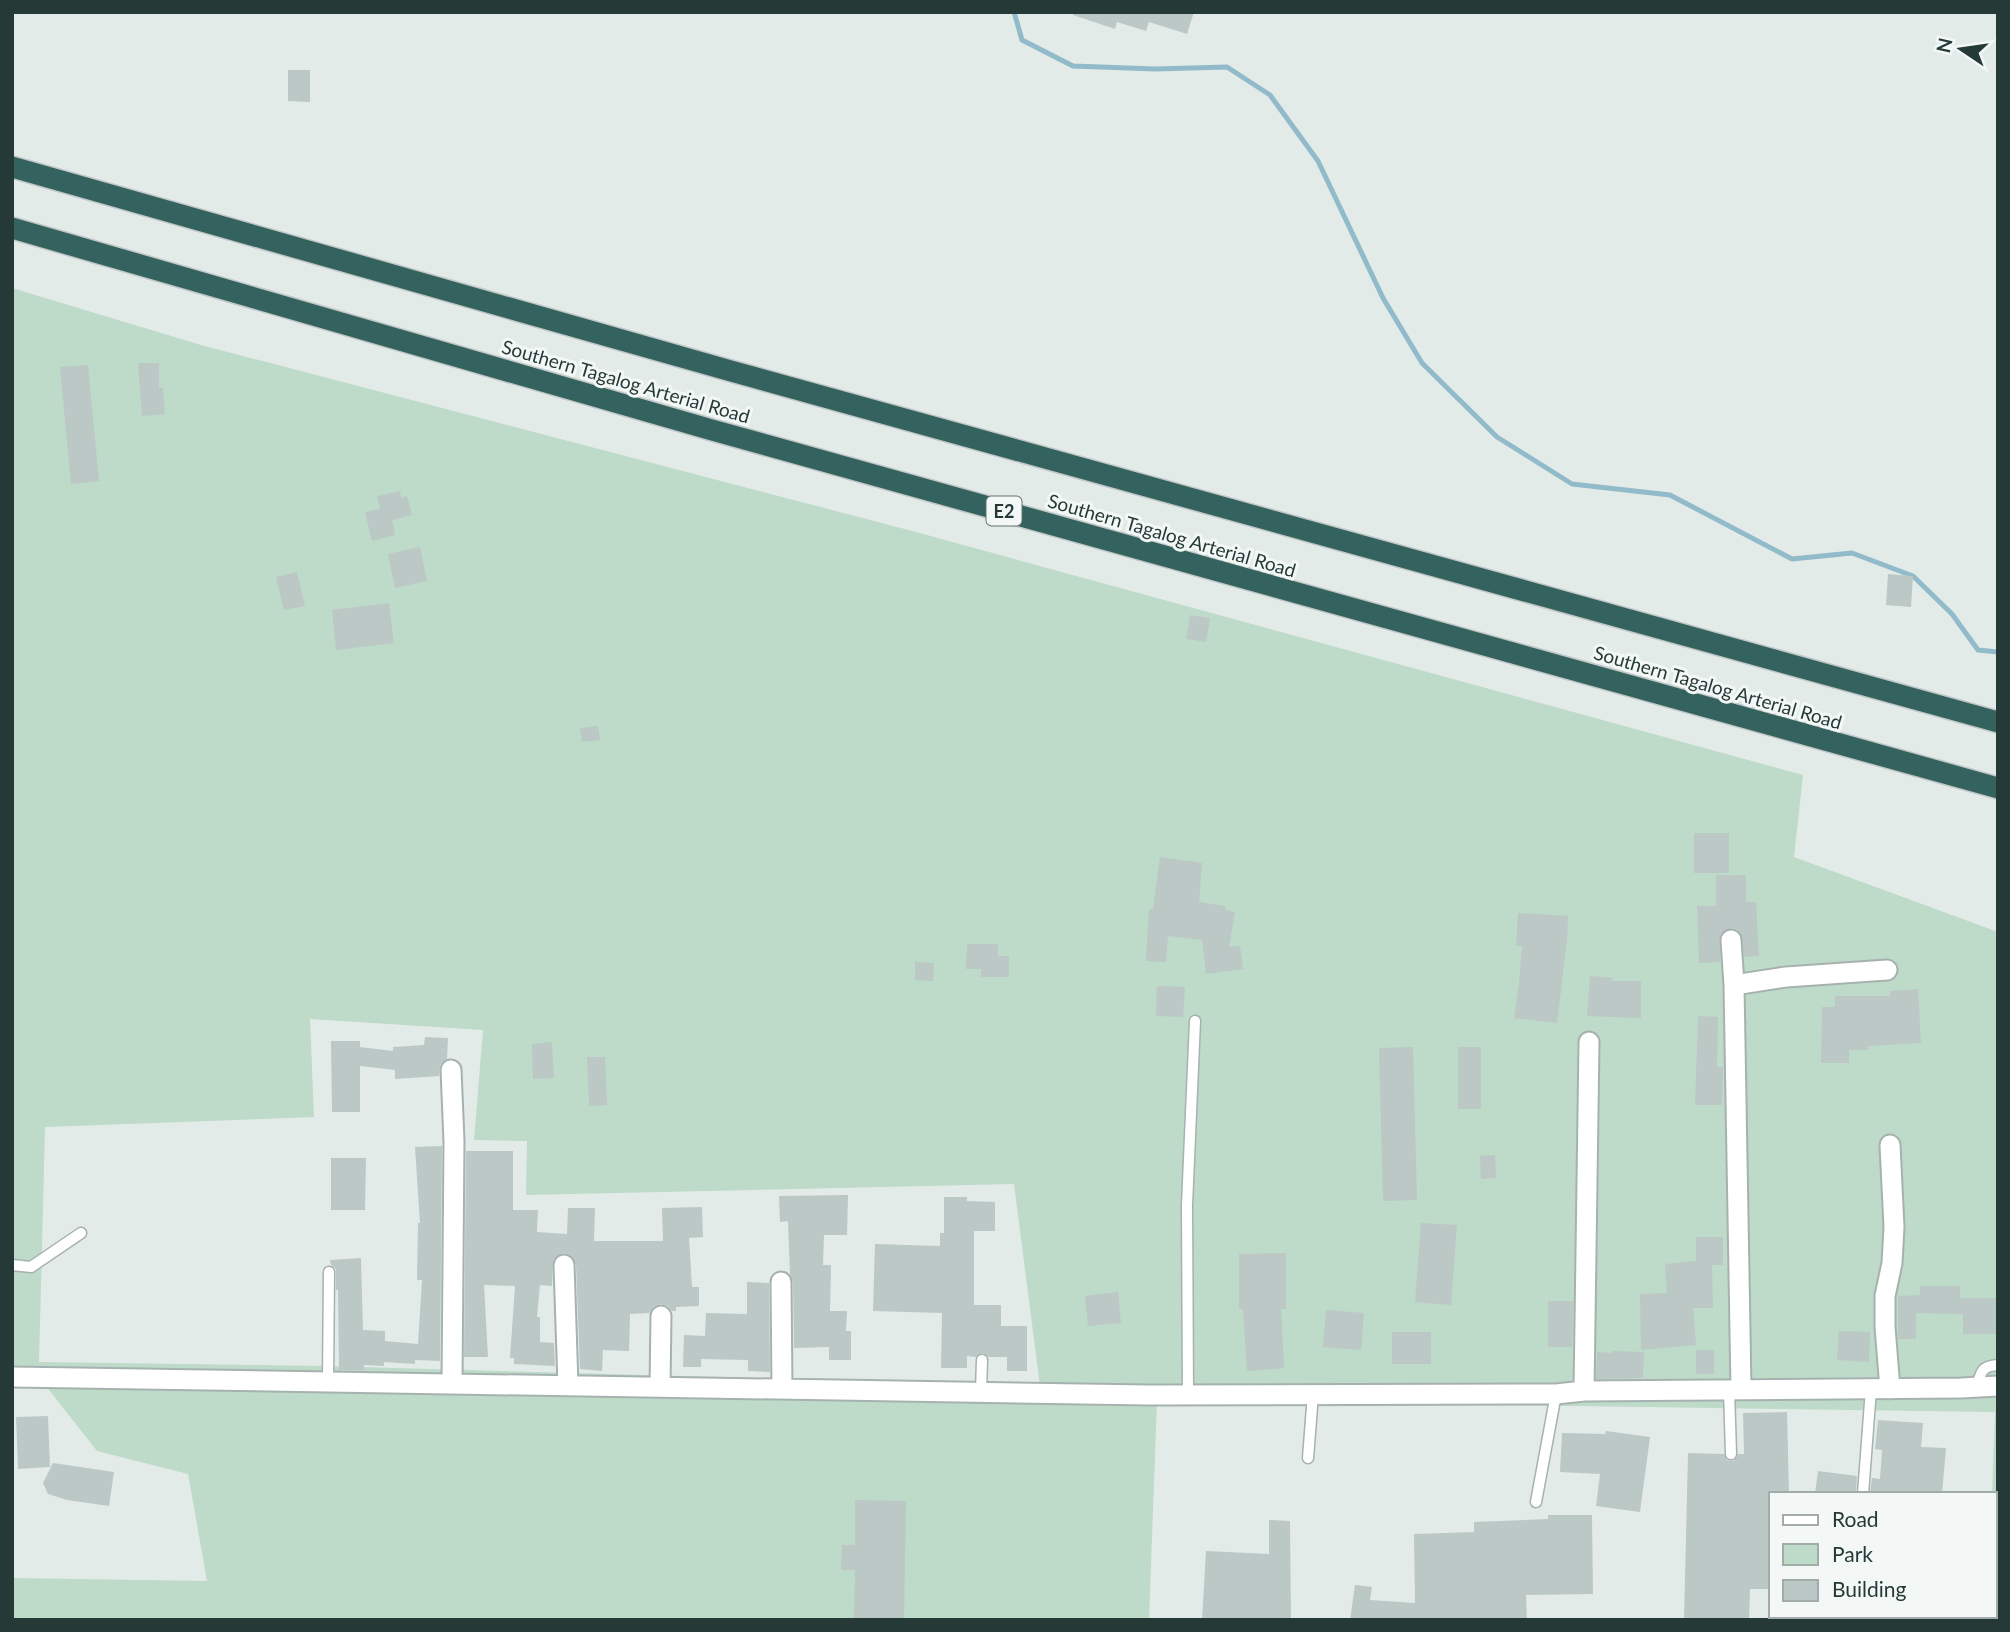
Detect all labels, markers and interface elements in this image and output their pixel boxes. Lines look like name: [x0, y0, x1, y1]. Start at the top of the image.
north arrow: [1926, 14, 1996, 84]
text: N: [1931, 35, 1957, 55]
street label: Southern Tagalog Arterial Road: [499, 335, 753, 427]
street label: Southern Tagalog Arterial Road: [1045, 489, 1299, 581]
road number: E2: [986, 496, 1021, 526]
street label: Southern Tagalog Arterial Road: [1591, 641, 1845, 733]
legend: [1769, 1492, 1996, 1618]
text: Road: [1832, 1506, 1879, 1531]
text: Park: [1832, 1541, 1873, 1566]
text: Building: [1832, 1576, 1907, 1601]

